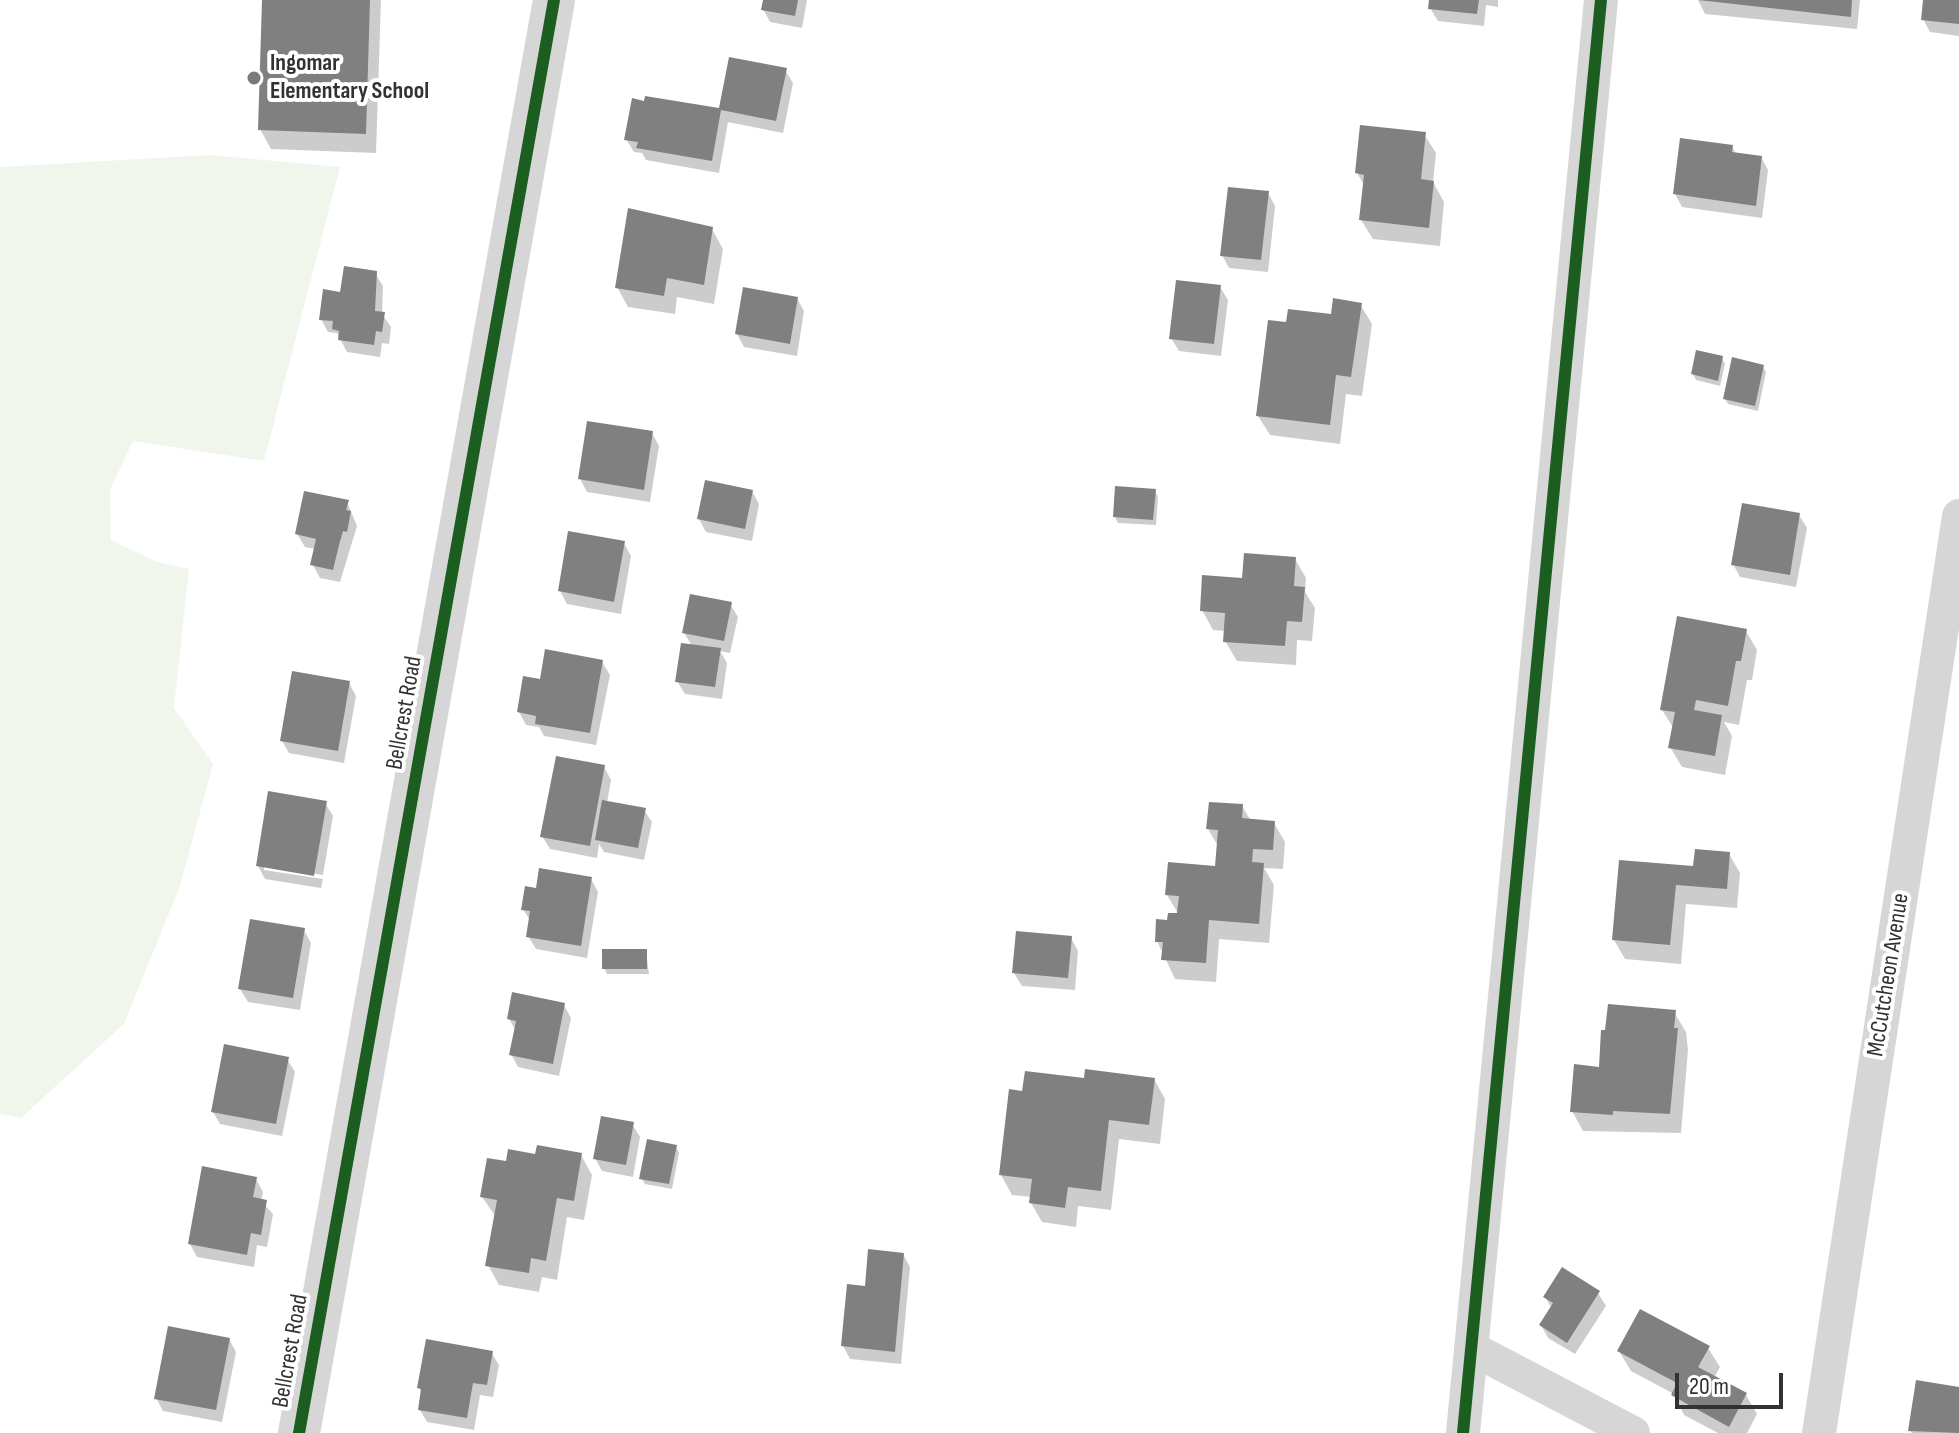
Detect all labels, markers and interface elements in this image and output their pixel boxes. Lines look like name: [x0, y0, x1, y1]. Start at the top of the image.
place label: Ingomar Elementary School: [270, 50, 429, 106]
marker: Ingomar Elementary School: [245, 69, 263, 87]
street label: Bellcrest Road: [381, 654, 429, 772]
street label: McCutcheon Avenue: [1862, 891, 1916, 1059]
street label: Bellcrest Road: [267, 1292, 315, 1410]
scale bar: [1679, 1357, 1787, 1407]
text: 20 m: [1689, 1372, 1729, 1401]

